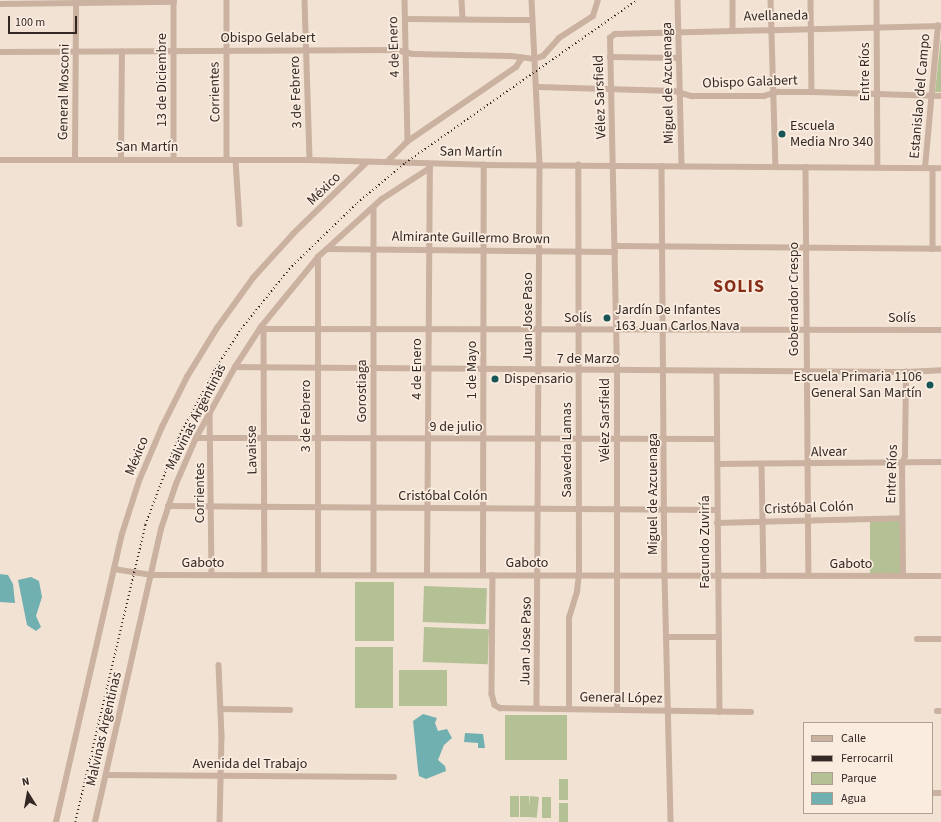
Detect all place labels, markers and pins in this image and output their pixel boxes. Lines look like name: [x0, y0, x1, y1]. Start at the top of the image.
place label: Escuela Media Nro 340: [790, 118, 873, 150]
marker: Escuela Media Nro 340: [777, 129, 787, 139]
place label: Jardín De Infantes 163 Juan Carlos Nava: [615, 302, 740, 334]
marker: Jardín De Infantes 163 Juan Carlos Nava: [602, 313, 612, 323]
place label: Escuela Primaria 1106 General San Martín: [794, 369, 922, 402]
place label: Dispensario: [504, 371, 573, 387]
marker: Dispensario: [489, 373, 501, 385]
marker: Escuela Primaria 1106 General San Martín: [925, 380, 935, 390]

